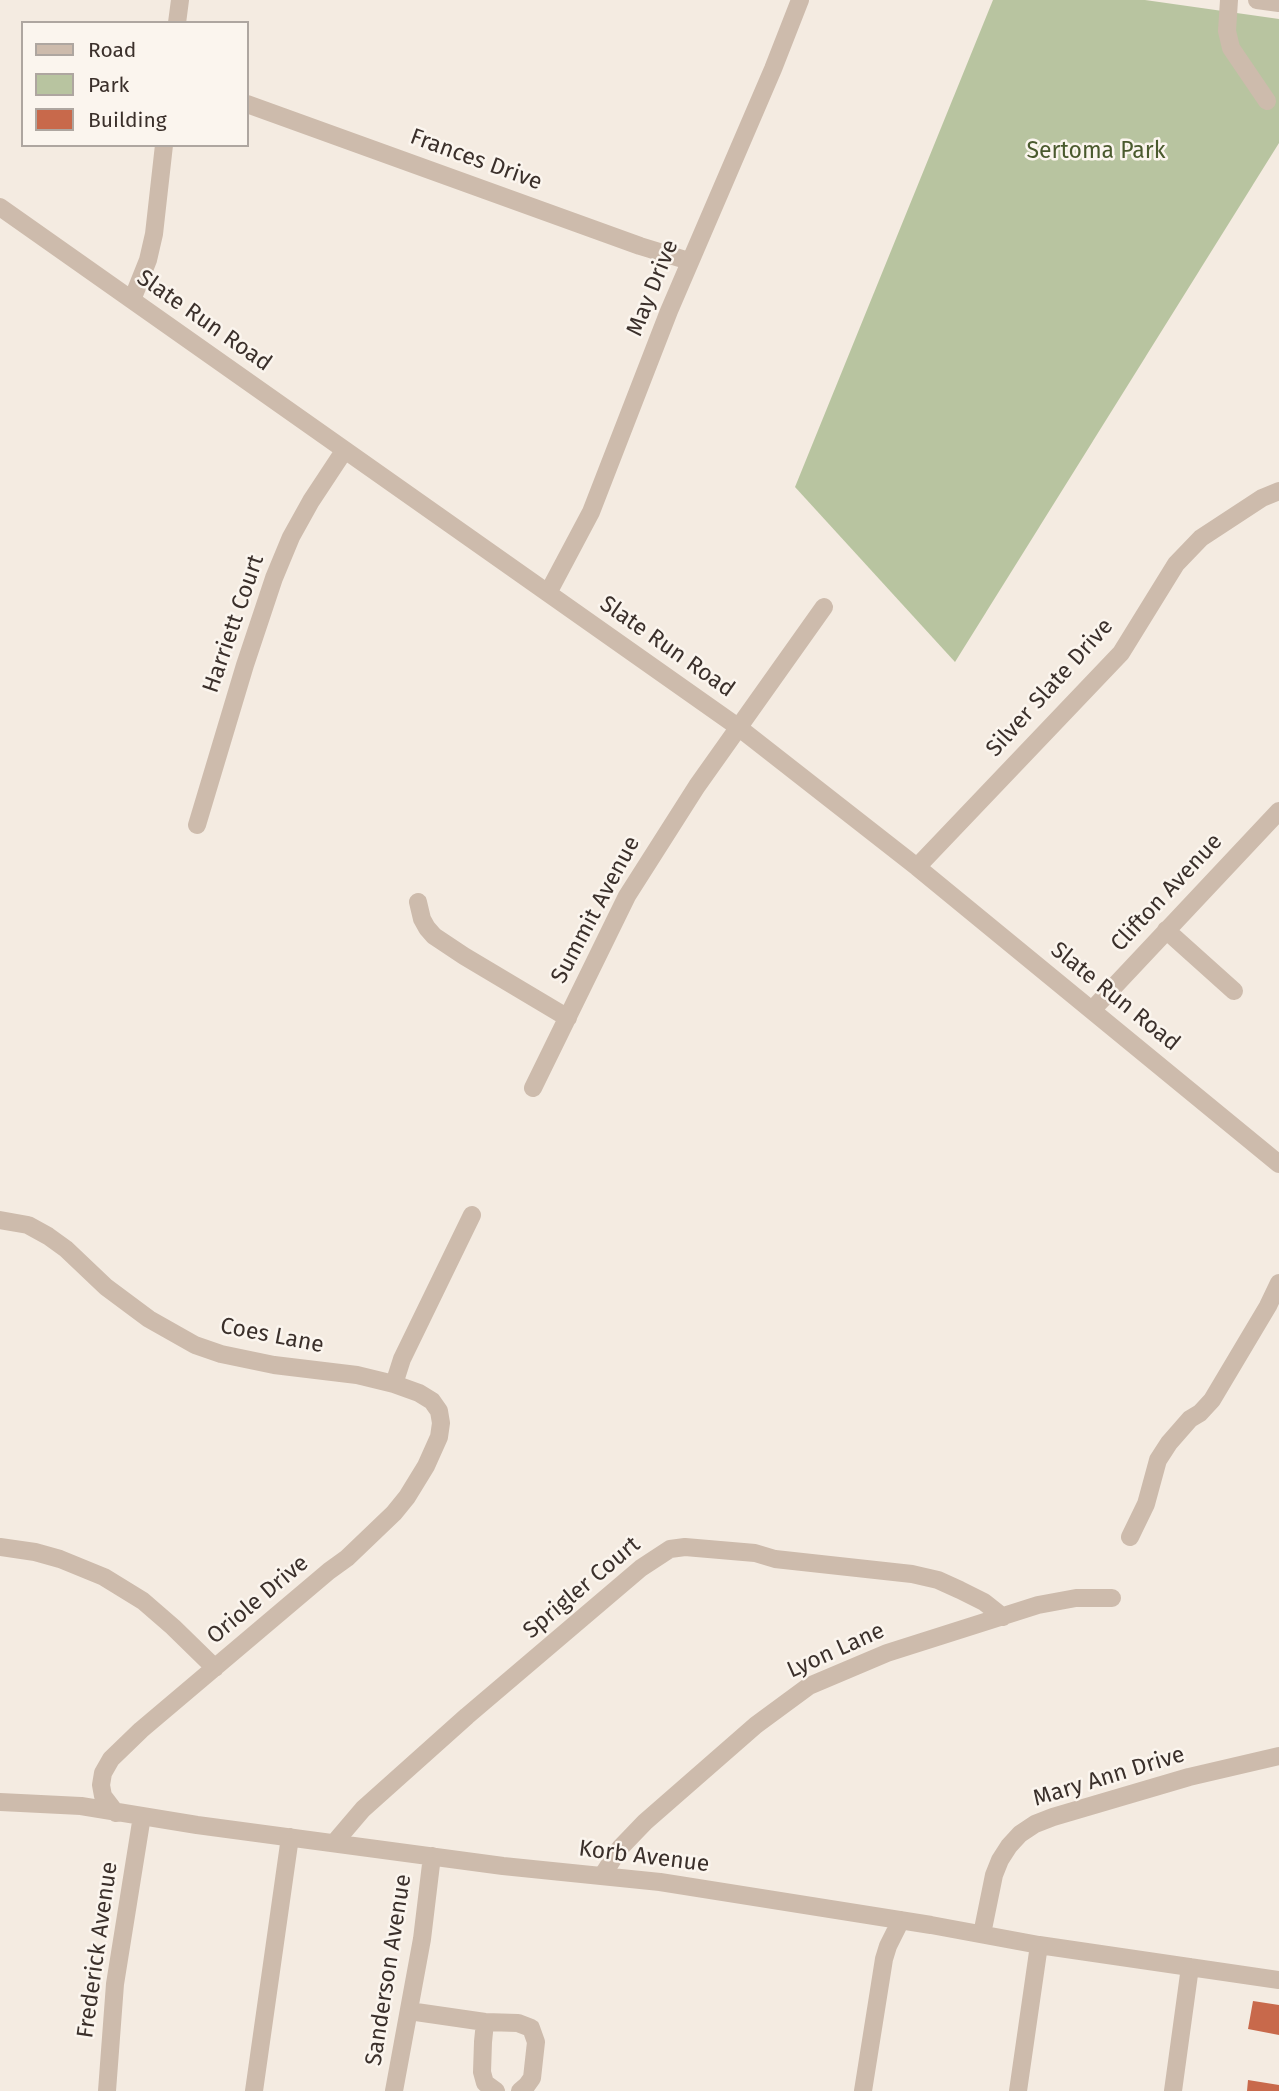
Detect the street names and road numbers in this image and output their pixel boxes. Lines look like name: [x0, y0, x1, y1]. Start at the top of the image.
street label: Frances Drive: [406, 123, 546, 197]
street label: May Drive: [621, 236, 685, 340]
street label: Slate Run Road: [131, 264, 277, 378]
street label: Harriett Court: [198, 551, 270, 697]
street label: Slate Run Road: [594, 590, 740, 704]
street label: Silver Slate Drive: [981, 613, 1119, 763]
street label: Clifton Avenue: [1105, 828, 1229, 958]
street label: Summit Avenue: [546, 832, 646, 988]
street label: Slate Run Road: [1045, 937, 1185, 1057]
street label: Coes Lane: [218, 1312, 326, 1360]
street label: Sprigler Court: [518, 1531, 646, 1645]
street label: Oriole Drive: [202, 1550, 314, 1650]
street label: Lyon Lane: [783, 1617, 889, 1685]
street label: Mary Ann Drive: [1030, 1741, 1188, 1813]
street label: Korb Avenue: [577, 1835, 711, 1879]
street label: Frederick Avenue: [72, 1860, 124, 2040]
street label: Sanderson Avenue: [360, 1872, 418, 2068]

